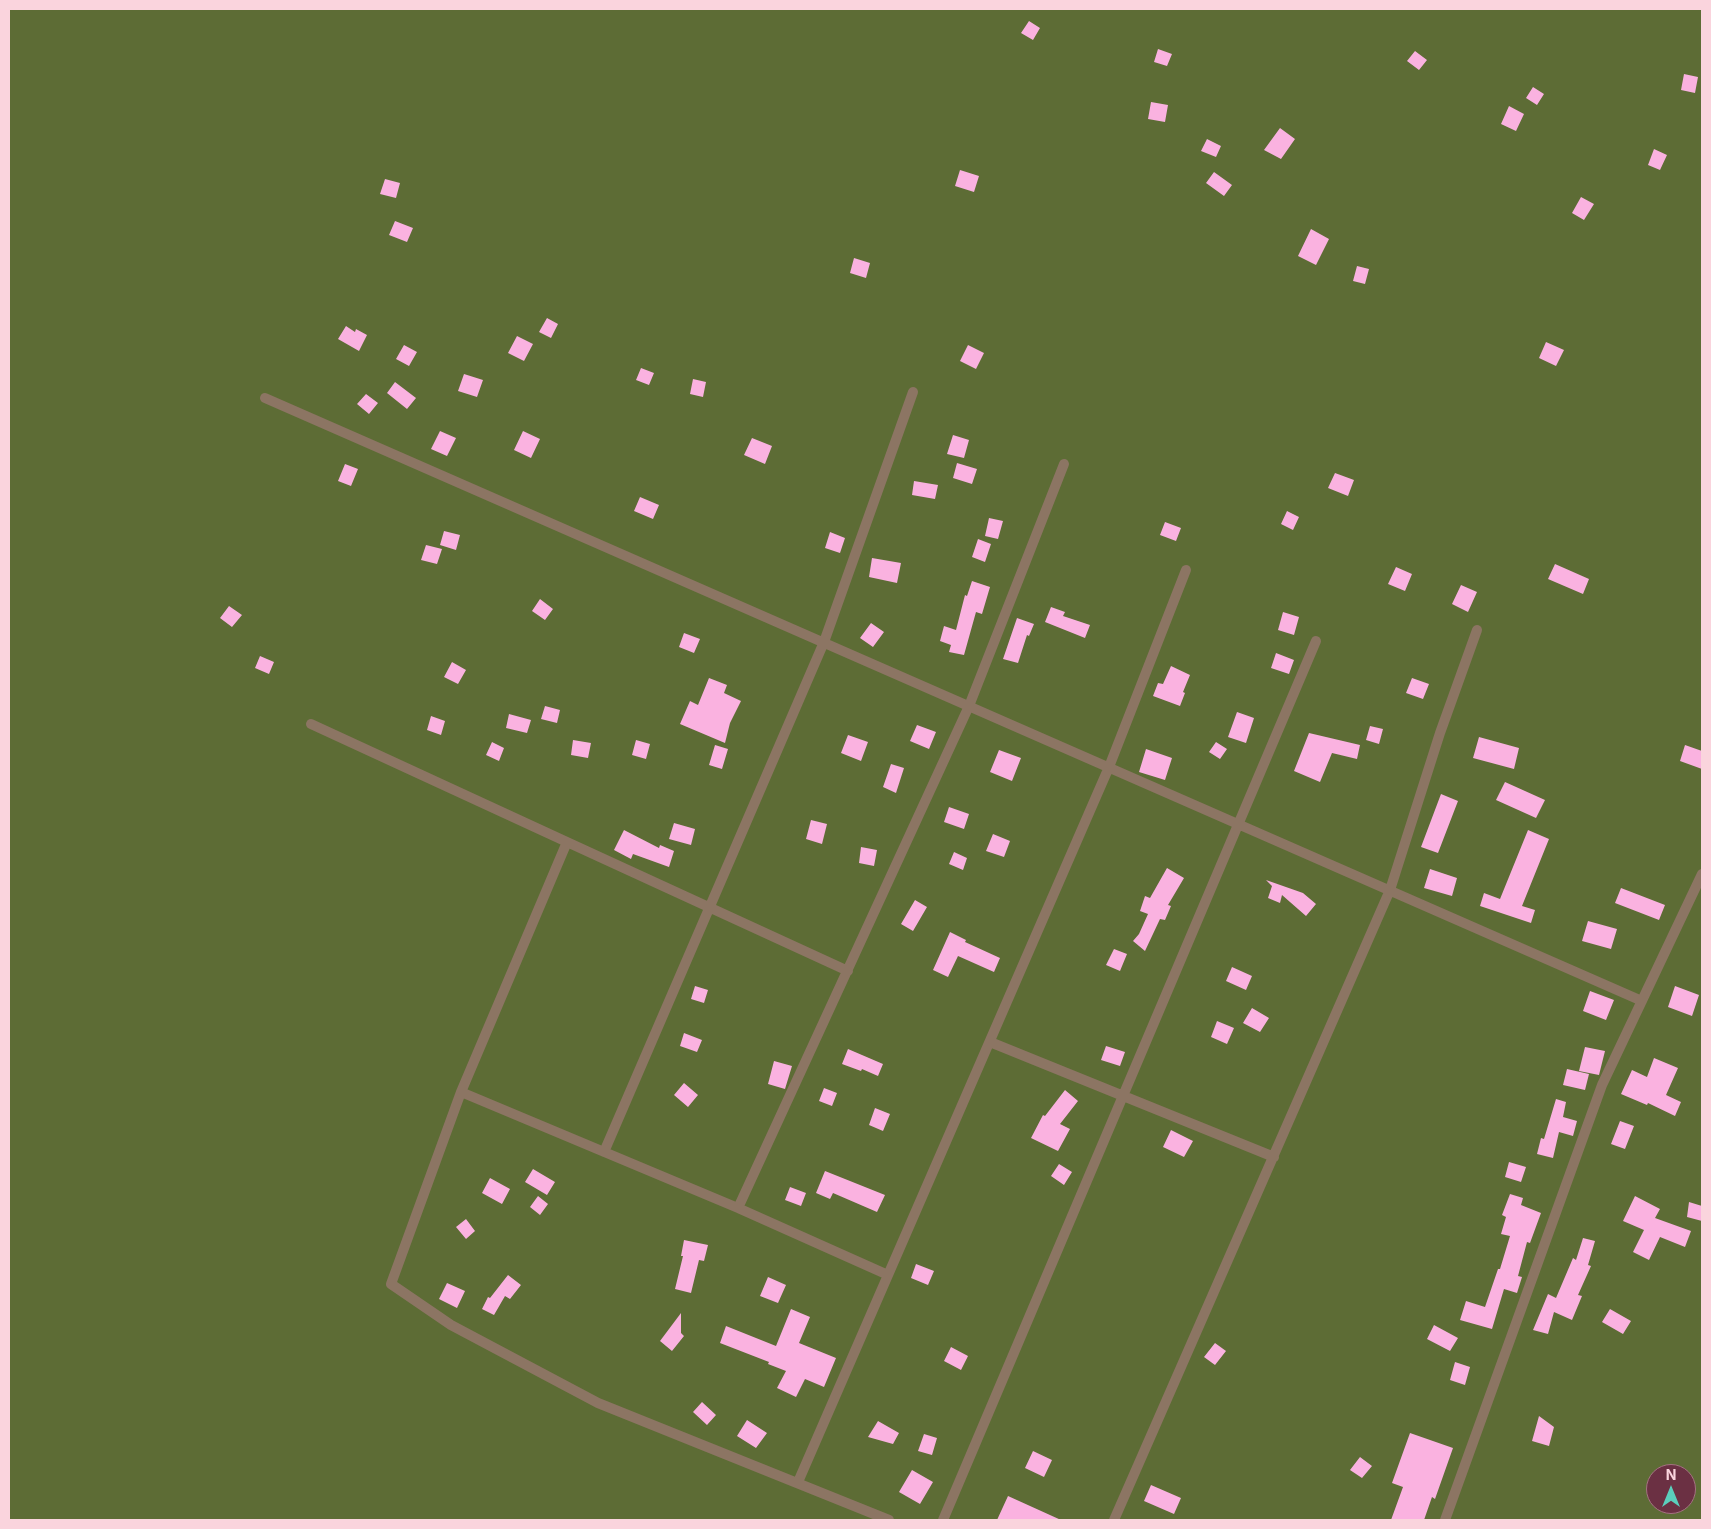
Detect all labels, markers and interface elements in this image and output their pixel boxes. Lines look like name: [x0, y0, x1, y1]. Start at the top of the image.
north arrow: [1646, 1464, 1696, 1514]
text: N: [1666, 1466, 1676, 1483]

